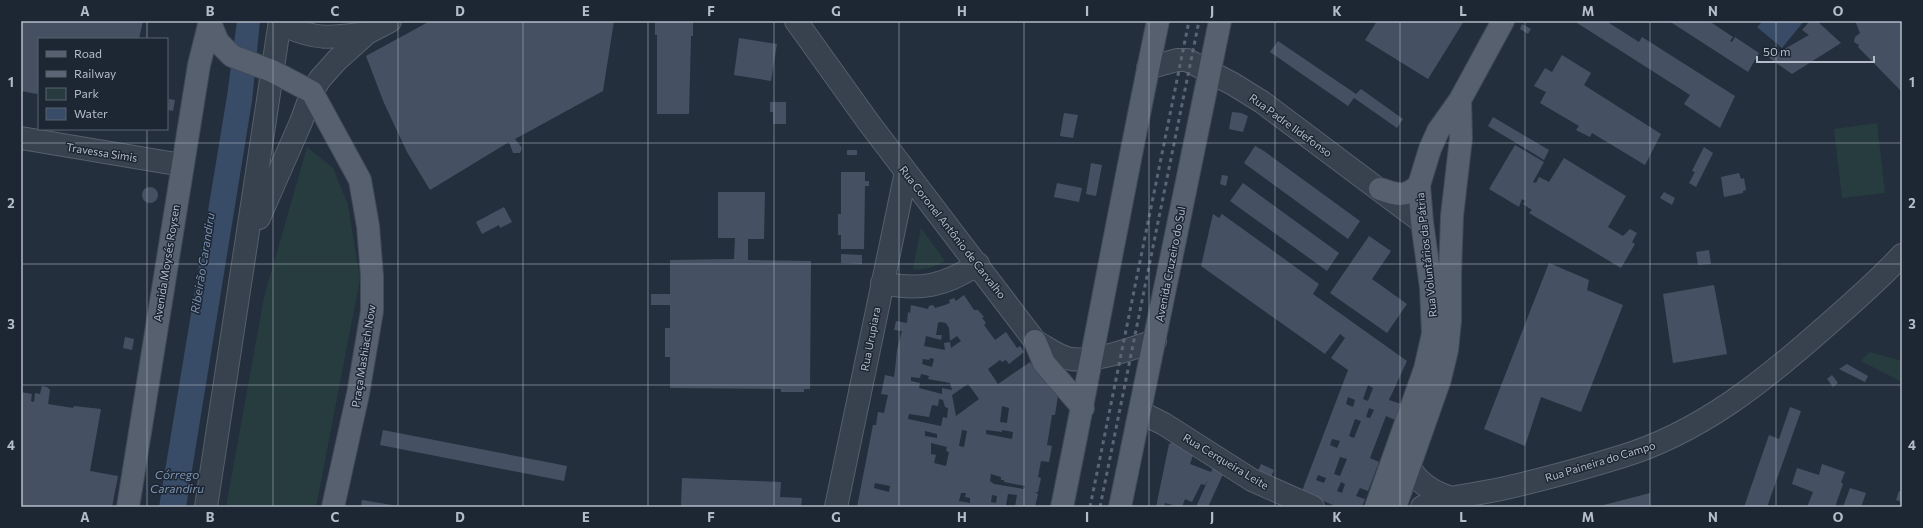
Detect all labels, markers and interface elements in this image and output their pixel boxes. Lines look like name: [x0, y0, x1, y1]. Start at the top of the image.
text: A: [80, 3, 90, 19]
text: B: [206, 3, 215, 19]
text: C: [331, 3, 340, 19]
text: D: [455, 3, 465, 19]
text: E: [582, 3, 590, 19]
text: F: [707, 3, 715, 19]
text: G: [831, 3, 841, 19]
text: H: [957, 3, 967, 19]
text: I: [1085, 3, 1089, 19]
text: J: [1210, 3, 1214, 19]
text: K: [1332, 3, 1342, 19]
text: L: [1459, 3, 1467, 19]
text: M: [1582, 3, 1594, 19]
text: N: [1708, 3, 1718, 19]
text: O: [1833, 3, 1844, 19]
legend: [38, 38, 168, 130]
scale bar: [1757, 38, 1874, 64]
text: 50 m: [1763, 44, 1791, 58]
text: Road: [74, 46, 102, 60]
text: Railway: [74, 66, 116, 80]
text: 1: [8, 74, 14, 90]
text: 1: [1909, 74, 1915, 90]
text: Park: [74, 86, 100, 100]
street label: Rua Padre Ildefonso: [1247, 91, 1335, 160]
text: Water: [74, 106, 108, 120]
street label: Travessa Simis: [65, 140, 139, 164]
street label: Rua Coronel Antônio de Carvalho: [897, 163, 1009, 301]
street label: Rua Voluntários da Pátria: [1413, 192, 1439, 318]
text: 2: [7, 195, 15, 211]
text: 2: [1908, 195, 1916, 211]
street label: Avenida Moysés Roysen: [150, 204, 182, 322]
street label: Avenida Cruzeiro do Sul: [1152, 205, 1188, 323]
water label: Ribeirão Carandiru: [187, 211, 217, 314]
street label: Praça Mashiach Now: [348, 304, 378, 408]
street label: Rua Urupiara: [857, 306, 883, 372]
text: 3: [7, 316, 15, 332]
text: 3: [1908, 316, 1916, 332]
street label: Rua Cerqueira Leite: [1181, 430, 1271, 492]
text: 4: [7, 437, 15, 453]
text: 4: [1908, 437, 1916, 453]
street label: Rua Paineira do Campo: [1543, 438, 1657, 484]
water label: Córrego Carandiru: [150, 467, 204, 495]
text: A: [80, 509, 90, 525]
text: B: [206, 509, 215, 525]
text: C: [331, 509, 340, 525]
text: D: [455, 509, 465, 525]
text: E: [582, 509, 590, 525]
text: F: [707, 509, 715, 525]
text: G: [831, 509, 841, 525]
text: H: [957, 509, 967, 525]
text: I: [1085, 509, 1089, 525]
text: J: [1210, 509, 1214, 525]
text: K: [1332, 509, 1342, 525]
text: L: [1459, 509, 1467, 525]
text: M: [1582, 509, 1594, 525]
text: N: [1708, 509, 1718, 525]
text: O: [1833, 509, 1844, 525]

